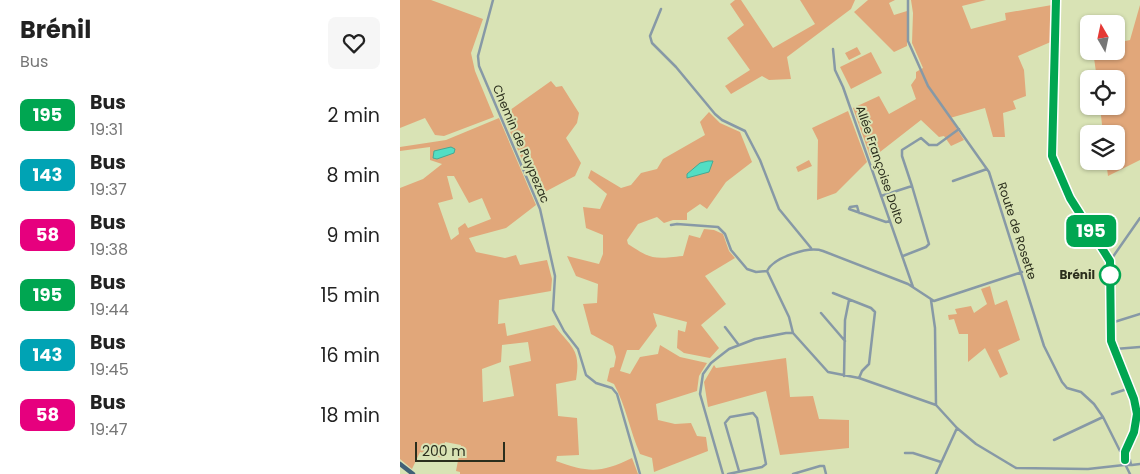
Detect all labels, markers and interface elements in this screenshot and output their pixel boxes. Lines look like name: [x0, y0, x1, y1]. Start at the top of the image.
text: Brénil: [20, 13, 91, 46]
north arrow: [1080, 15, 1125, 60]
map controls: [1080, 15, 1125, 170]
button: heart: [328, 17, 380, 69]
text: Bus: [20, 50, 48, 73]
button: locate: [1080, 70, 1125, 115]
street label: Chemin de Puypezac: [489, 82, 554, 206]
text: Bus: [90, 89, 126, 116]
text: 195: [33, 102, 62, 127]
text: 2 min: [328, 102, 380, 129]
street label: Allée Françoise Dolto: [852, 103, 909, 227]
text: 19:31: [90, 118, 123, 141]
button: layers: [1080, 125, 1125, 170]
text: Bus: [90, 149, 126, 176]
text: 143: [33, 162, 62, 187]
text: 8 min: [327, 162, 380, 189]
text: 19:37: [90, 178, 127, 201]
street label: Route de Rosette: [994, 180, 1041, 282]
text: Bus: [90, 209, 126, 236]
line badge: 195: [1062, 215, 1120, 247]
text: 195: [1076, 218, 1106, 243]
text: 58: [36, 222, 59, 247]
text: 9 min: [327, 222, 380, 249]
text: 19:38: [90, 238, 128, 261]
marker: Brénil: [1099, 264, 1121, 286]
place label: Brénil: [1059, 266, 1095, 283]
text: Bus: [90, 269, 126, 296]
text: 195: [33, 282, 62, 307]
text: 15 min: [321, 282, 380, 309]
text: 19:44: [90, 298, 129, 321]
text: Bus: [90, 329, 126, 356]
text: 143: [33, 342, 62, 367]
text: 16 min: [320, 342, 380, 369]
text: 19:45: [90, 358, 129, 381]
text: Bus: [90, 389, 126, 416]
text: 58: [36, 402, 59, 427]
text: 18 min: [320, 402, 380, 429]
text: 19:47: [90, 418, 127, 441]
scale bar: [415, 439, 505, 462]
text: 200 m: [422, 441, 466, 461]

